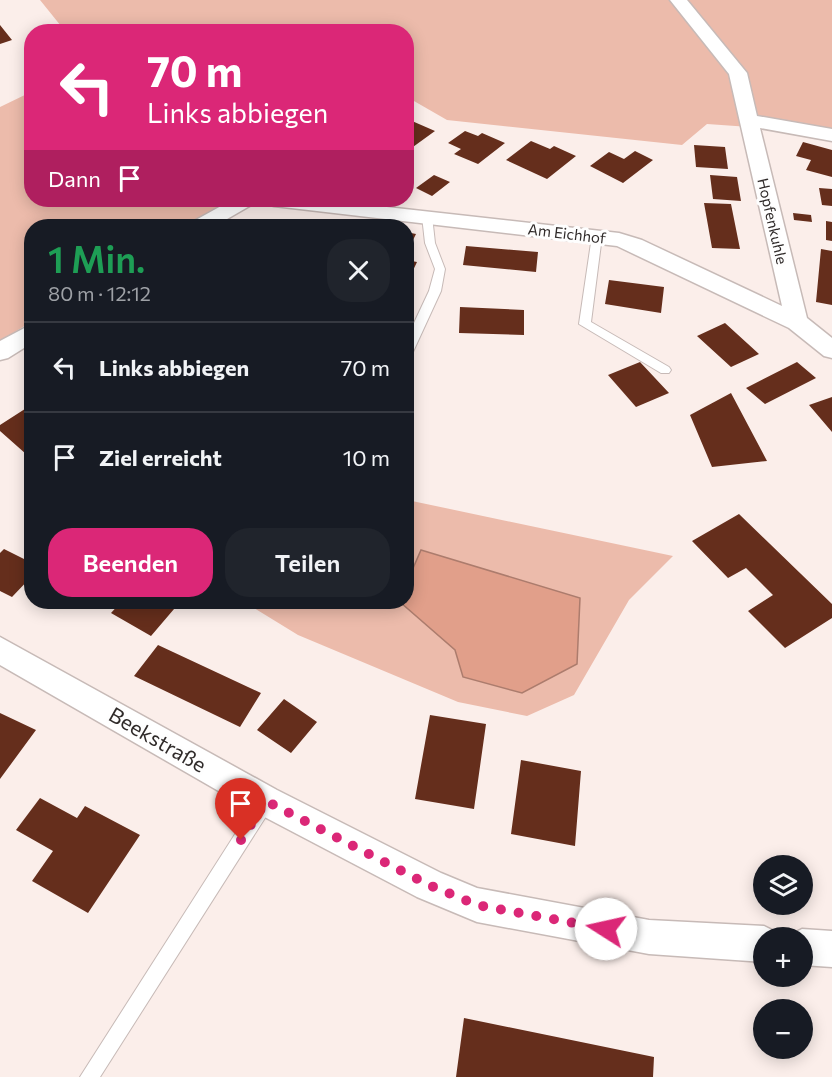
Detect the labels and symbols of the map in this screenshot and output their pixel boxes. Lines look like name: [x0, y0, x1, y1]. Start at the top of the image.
street label: Hopfenkuhle: [754, 176, 792, 266]
street label: Am Eichhof: [527, 219, 607, 247]
street label: Beekstraße: [105, 701, 211, 777]
pin: [215, 778, 266, 840]
position arrow: [574, 897, 638, 961]

